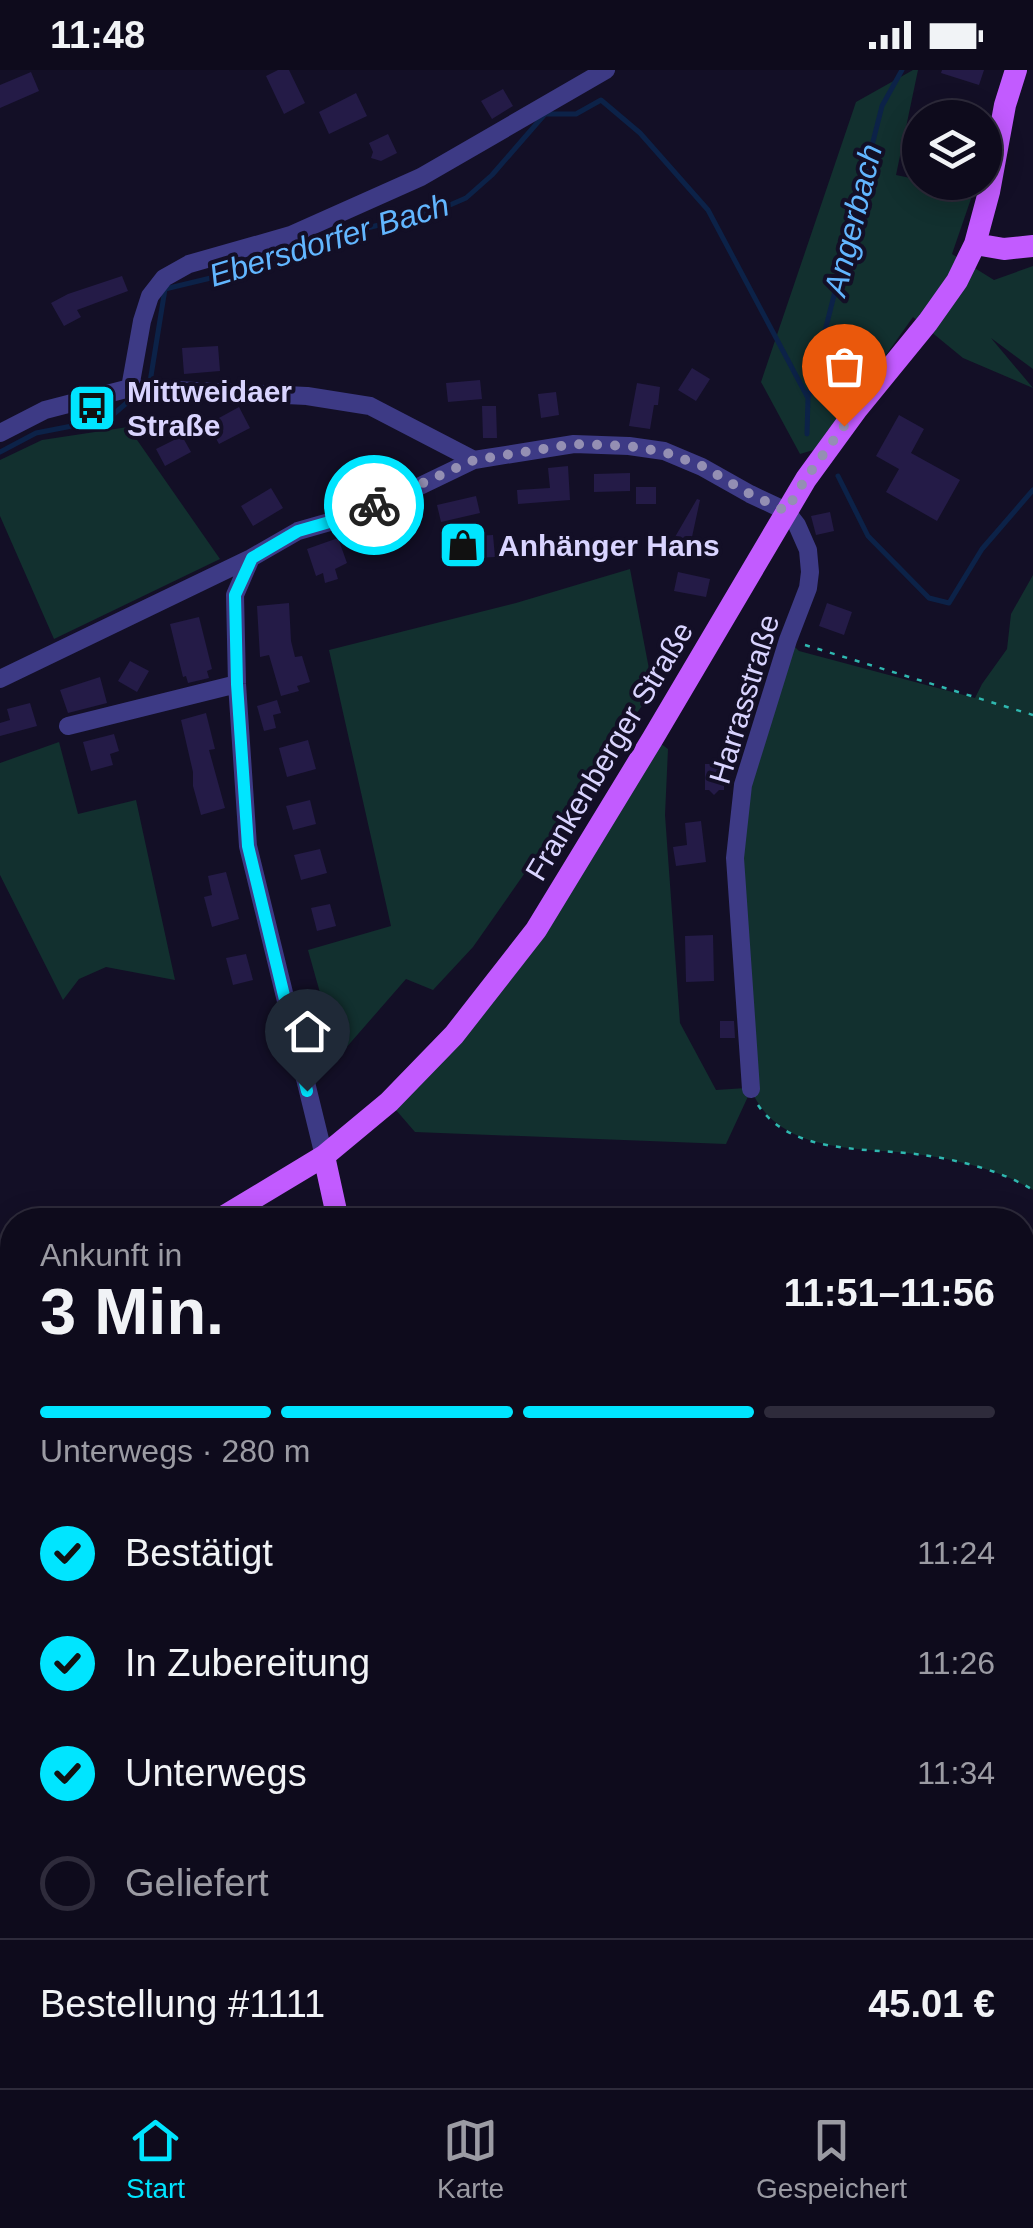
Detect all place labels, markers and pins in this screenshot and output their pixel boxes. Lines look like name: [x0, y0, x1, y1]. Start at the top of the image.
pin: [802, 324, 887, 427]
place label: Mittweidaer Straße: [127, 375, 292, 442]
bus stop icon: Mittweidaer Straße: [66, 382, 118, 434]
shop icon: Anhänger Hans: [437, 519, 489, 571]
place label: Anhänger Hans: [498, 529, 720, 562]
pin: [265, 989, 350, 1092]

